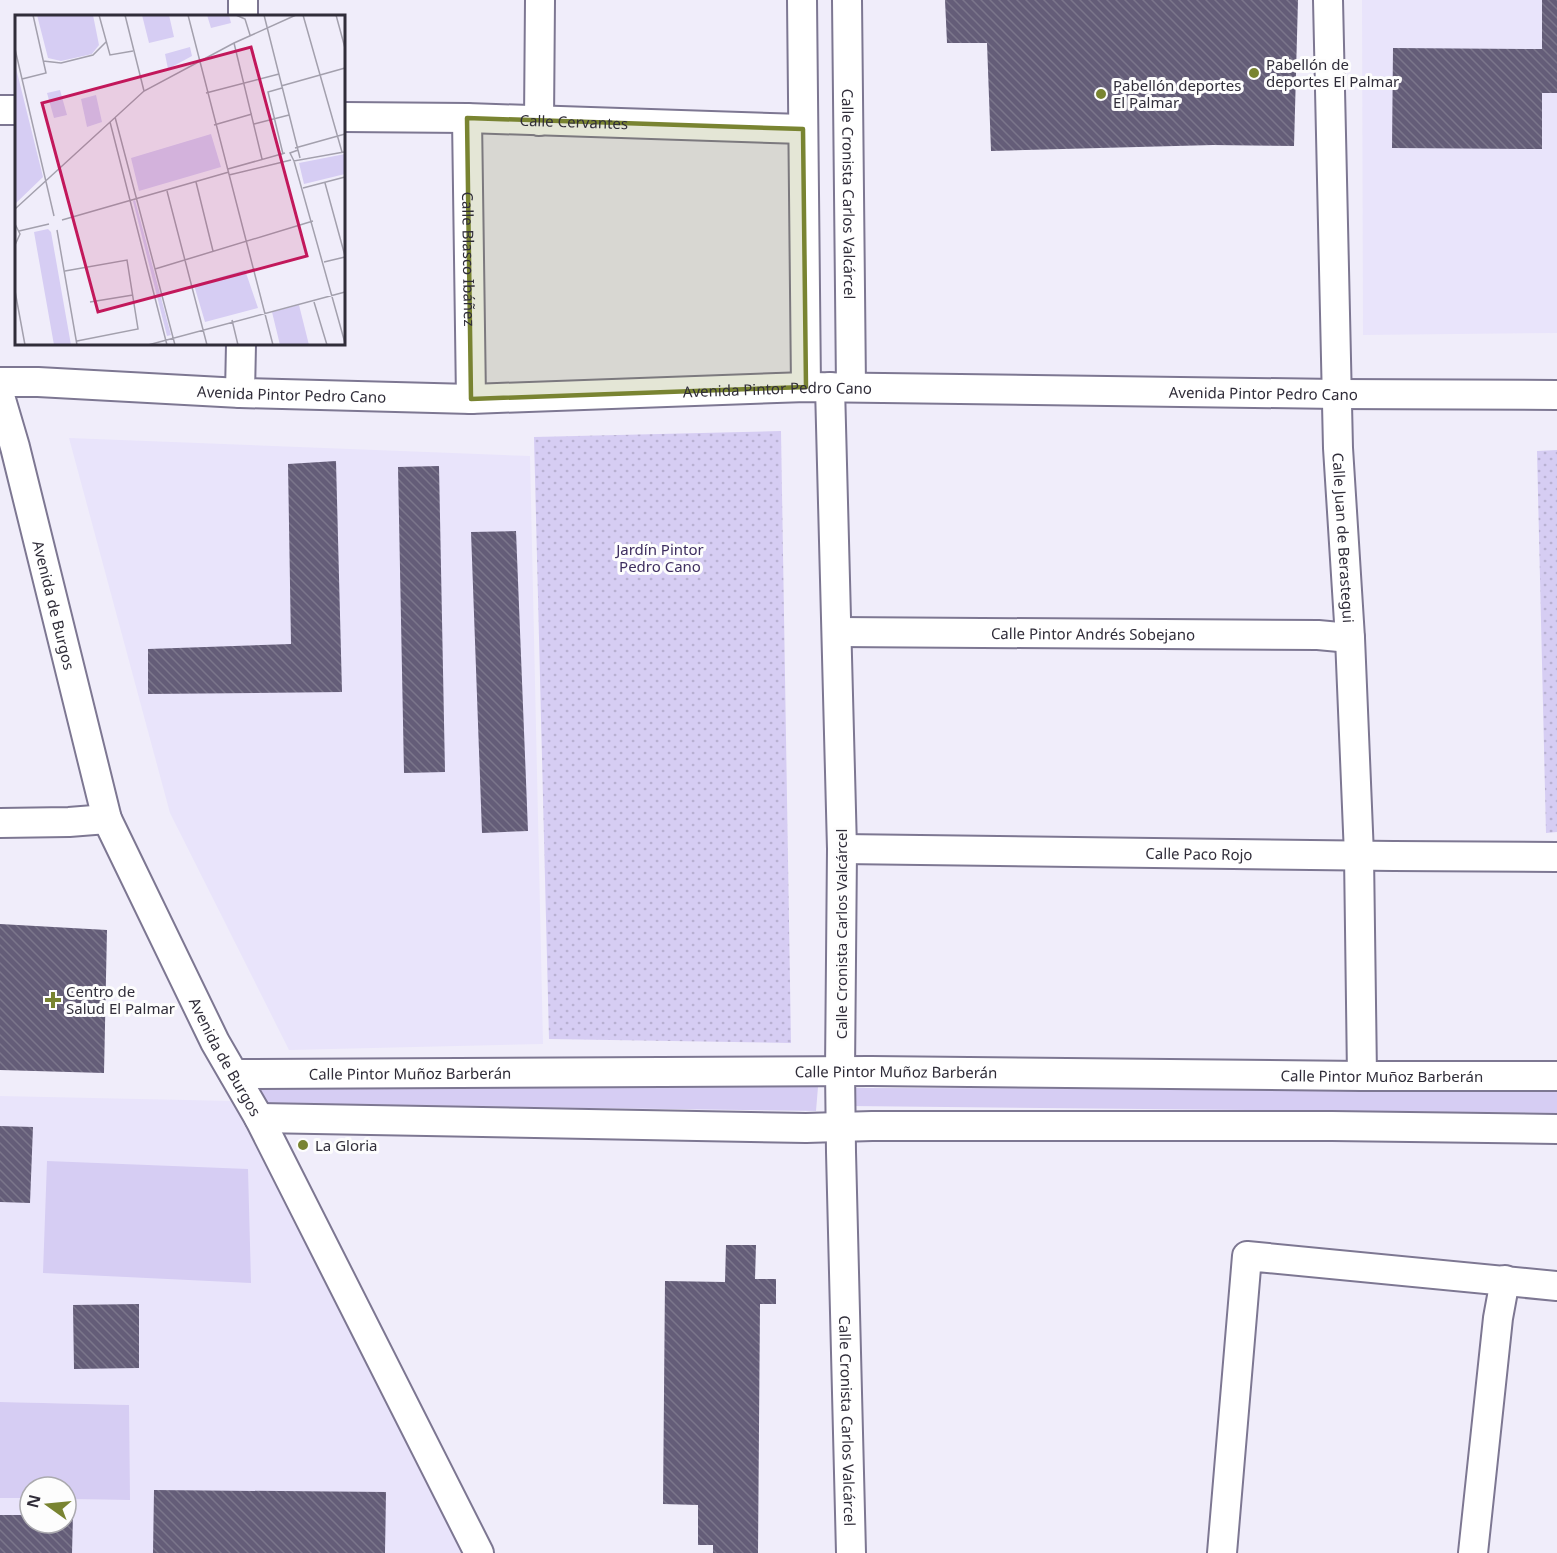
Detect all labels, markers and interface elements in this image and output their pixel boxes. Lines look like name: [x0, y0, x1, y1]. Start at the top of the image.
inset map: [15, 15, 345, 345]
place label: Pabellón de deportes El Palmar: [1266, 54, 1399, 91]
marker: Pabellón de deportes El Palmar: [1247, 66, 1261, 80]
place label: Pabellón deportes El Palmar: [1113, 75, 1241, 112]
marker: Pabellón deportes El Palmar: [1094, 87, 1108, 101]
street label: Calle Cronista Carlos Valcárcel: [838, 88, 860, 300]
street label: Calle Cervantes: [519, 110, 629, 133]
street label: Calle Blasco Ibáñez: [458, 191, 480, 327]
street label: Avenida Pintor Pedro Cano: [683, 377, 872, 401]
street label: Avenida Pintor Pedro Cano: [197, 381, 387, 407]
street label: Avenida Pintor Pedro Cano: [1169, 382, 1358, 404]
street label: Calle Juan de Berastegui: [1328, 452, 1359, 624]
street label: Avenida de Burgos: [28, 538, 80, 672]
park label: Jardín Pintor Pedro Cano: [614, 539, 704, 576]
street label: Calle Pintor Andrés Sobejano: [991, 623, 1195, 644]
street label: Calle Cronista Carlos Valcárcel: [831, 829, 851, 1039]
street label: Calle Paco Rojo: [1145, 843, 1253, 864]
place label: Centro de Salud El Palmar: [66, 981, 175, 1018]
marker: Centro de Salud El Palmar: [44, 991, 62, 1009]
street label: Avenida de Burgos: [185, 994, 266, 1120]
street label: Calle Pintor Muñoz Barberán: [795, 1061, 997, 1082]
street label: Calle Pintor Muñoz Barberán: [309, 1063, 511, 1084]
street label: Calle Pintor Muñoz Barberán: [1281, 1065, 1483, 1086]
place label: La Gloria: [315, 1135, 378, 1155]
marker: La Gloria: [296, 1138, 310, 1152]
street label: Calle Cronista Carlos Valcárcel: [835, 1315, 860, 1526]
north arrow: [18, 1475, 78, 1535]
text: N: [21, 1492, 46, 1510]

